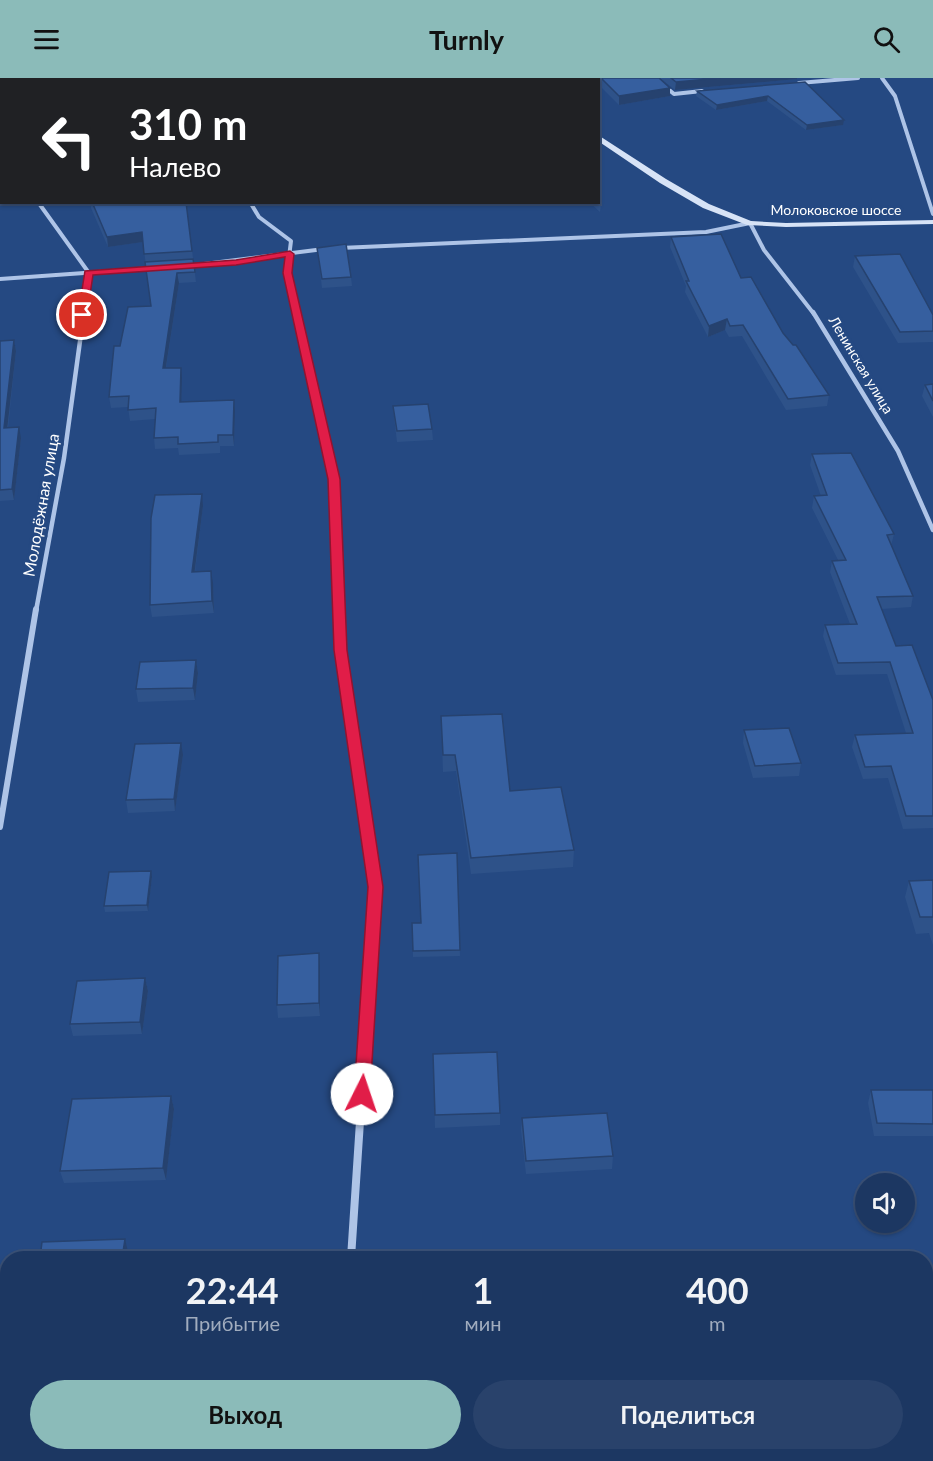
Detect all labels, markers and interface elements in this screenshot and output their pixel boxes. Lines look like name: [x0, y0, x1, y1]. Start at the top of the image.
icon: menu: [30, 23, 63, 56]
text: Turnly: [429, 23, 504, 56]
icon: search: [870, 23, 903, 56]
text: 310 m: [129, 99, 247, 149]
icon: left: [30, 102, 108, 180]
text: Налево: [129, 150, 221, 183]
street label: Молоковское шоссе: [770, 201, 902, 218]
pin: [56, 289, 107, 340]
icon: arrive: [65, 298, 98, 331]
street label: Ленинская улица: [825, 312, 897, 417]
street label: Молодёжная улица: [19, 432, 62, 578]
position arrow: [330, 1062, 394, 1126]
map controls: [855, 1173, 915, 1233]
button: sound: [855, 1173, 915, 1233]
text: 22:44: [186, 1268, 279, 1312]
text: 1: [473, 1268, 493, 1312]
text: 400: [686, 1268, 749, 1312]
text: Прибытие: [184, 1311, 280, 1335]
text: мин: [465, 1311, 501, 1335]
text: m: [709, 1311, 725, 1335]
button: Выход: [30, 1380, 461, 1449]
button: Поделиться: [473, 1380, 903, 1449]

